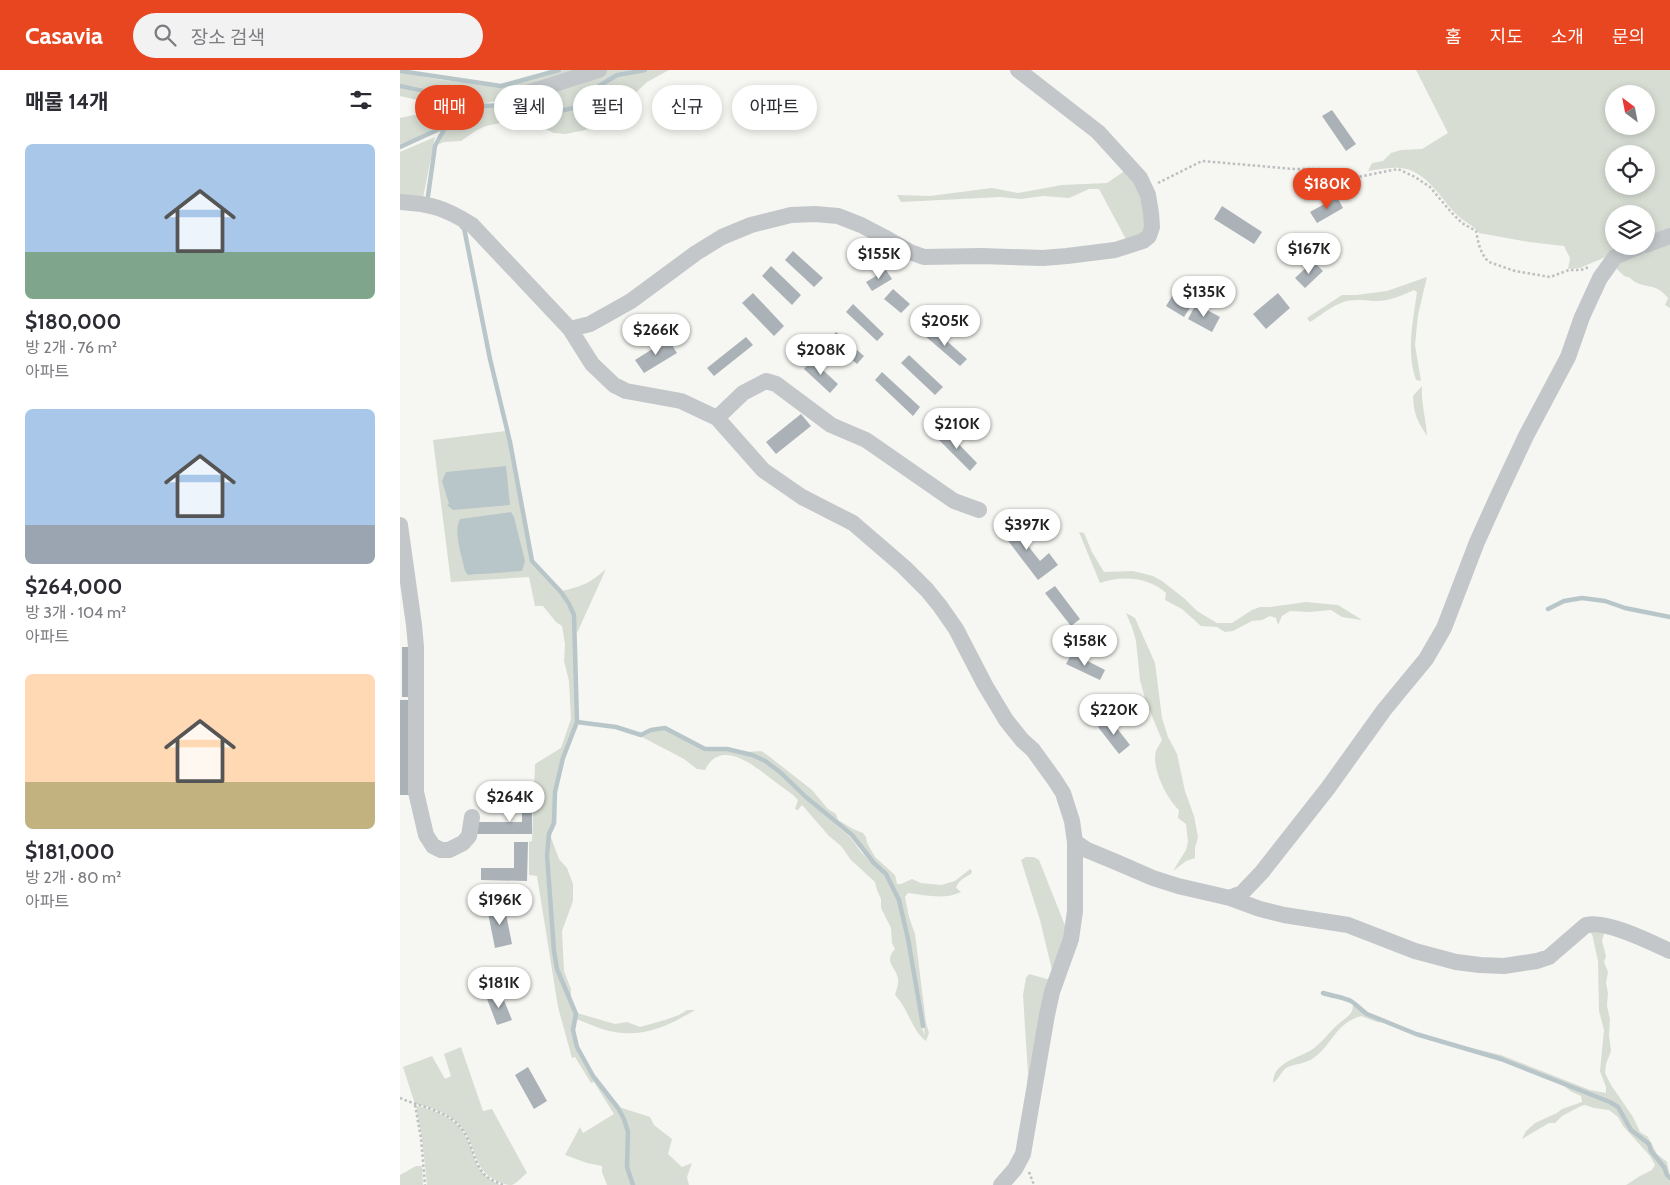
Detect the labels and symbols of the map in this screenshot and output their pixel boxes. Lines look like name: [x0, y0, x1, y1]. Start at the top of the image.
north arrow: [1605, 85, 1655, 135]
pin: $180K: [1292, 168, 1362, 210]
pin: $167K: [1274, 232, 1344, 275]
pin: $155K: [844, 238, 914, 280]
pin: $135K: [1169, 276, 1239, 318]
pin: $205K: [910, 304, 980, 347]
pin: $266K: [621, 314, 691, 356]
pin: $208K: [786, 334, 856, 376]
pin: $210K: [922, 408, 992, 450]
pin: $397K: [992, 508, 1062, 551]
pin: $158K: [1050, 624, 1120, 667]
pin: $220K: [1079, 694, 1149, 736]
pin: $264K: [475, 780, 545, 823]
pin: $196K: [465, 884, 535, 926]
pin: $181K: [464, 966, 534, 1009]

